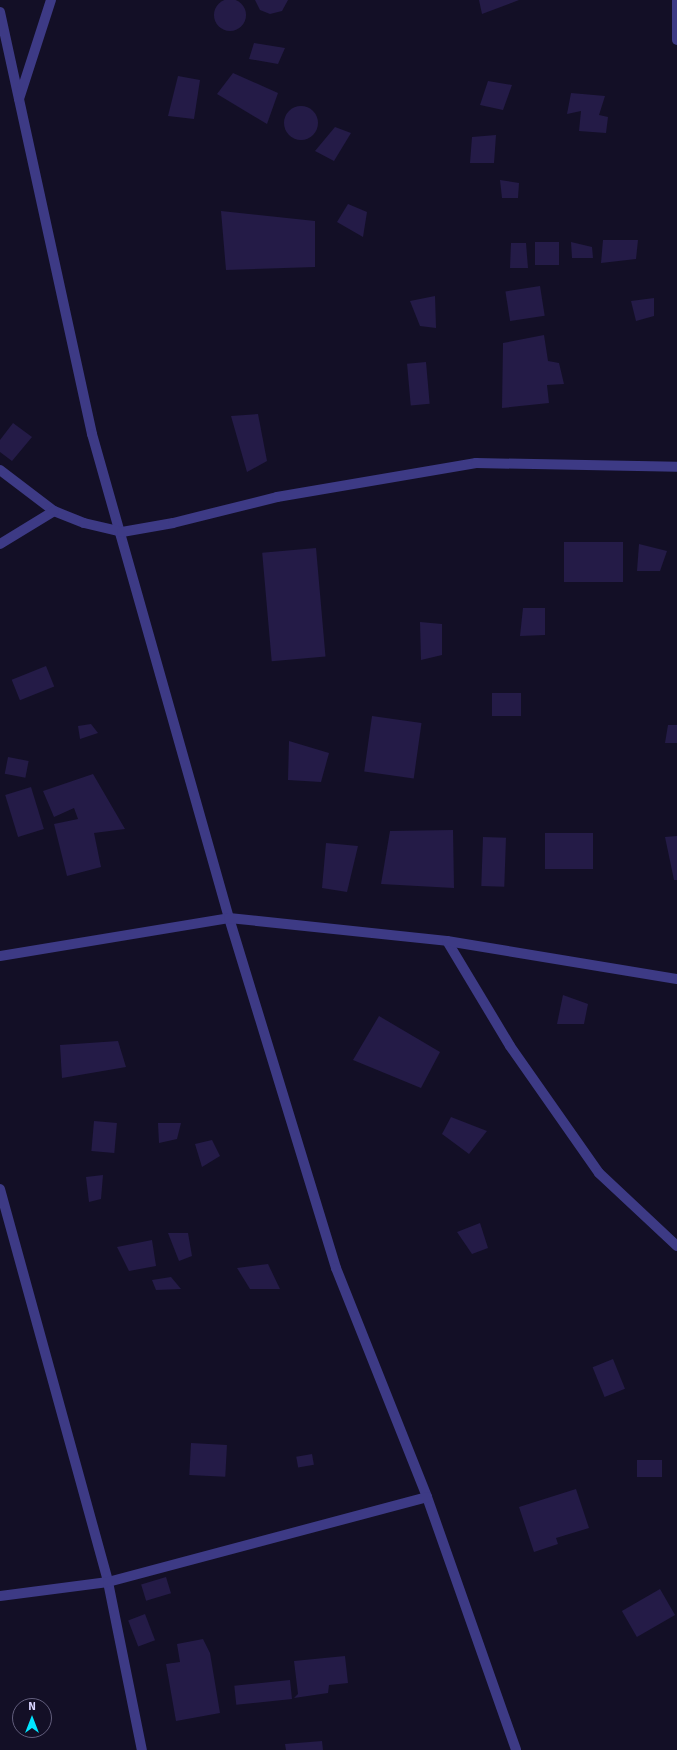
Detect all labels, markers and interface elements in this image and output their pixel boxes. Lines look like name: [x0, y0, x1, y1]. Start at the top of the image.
north arrow: [12, 1698, 52, 1738]
text: N: [28, 1700, 36, 1713]

